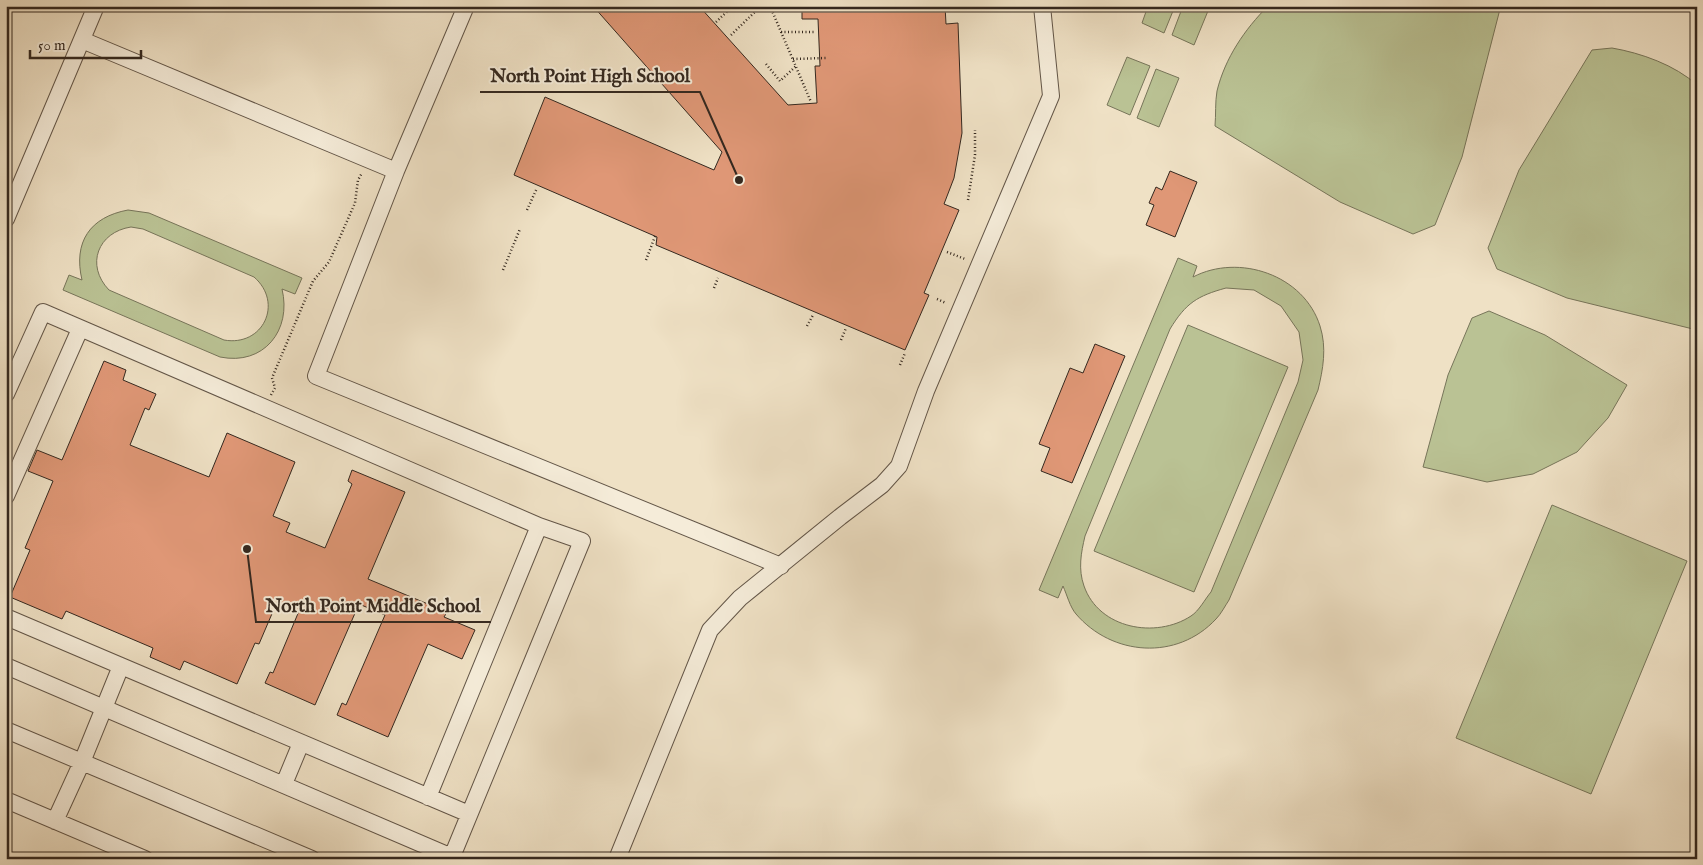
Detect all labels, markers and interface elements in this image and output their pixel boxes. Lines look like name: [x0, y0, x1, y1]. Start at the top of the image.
scale bar: [30, 28, 141, 60]
text: 50 m: [38, 36, 66, 55]
callout: North Point High School: [480, 58, 700, 92]
text: North Point High School: [489, 65, 691, 89]
callout: North Point Middle School: [256, 588, 491, 622]
text: North Point Middle School: [264, 595, 481, 619]

